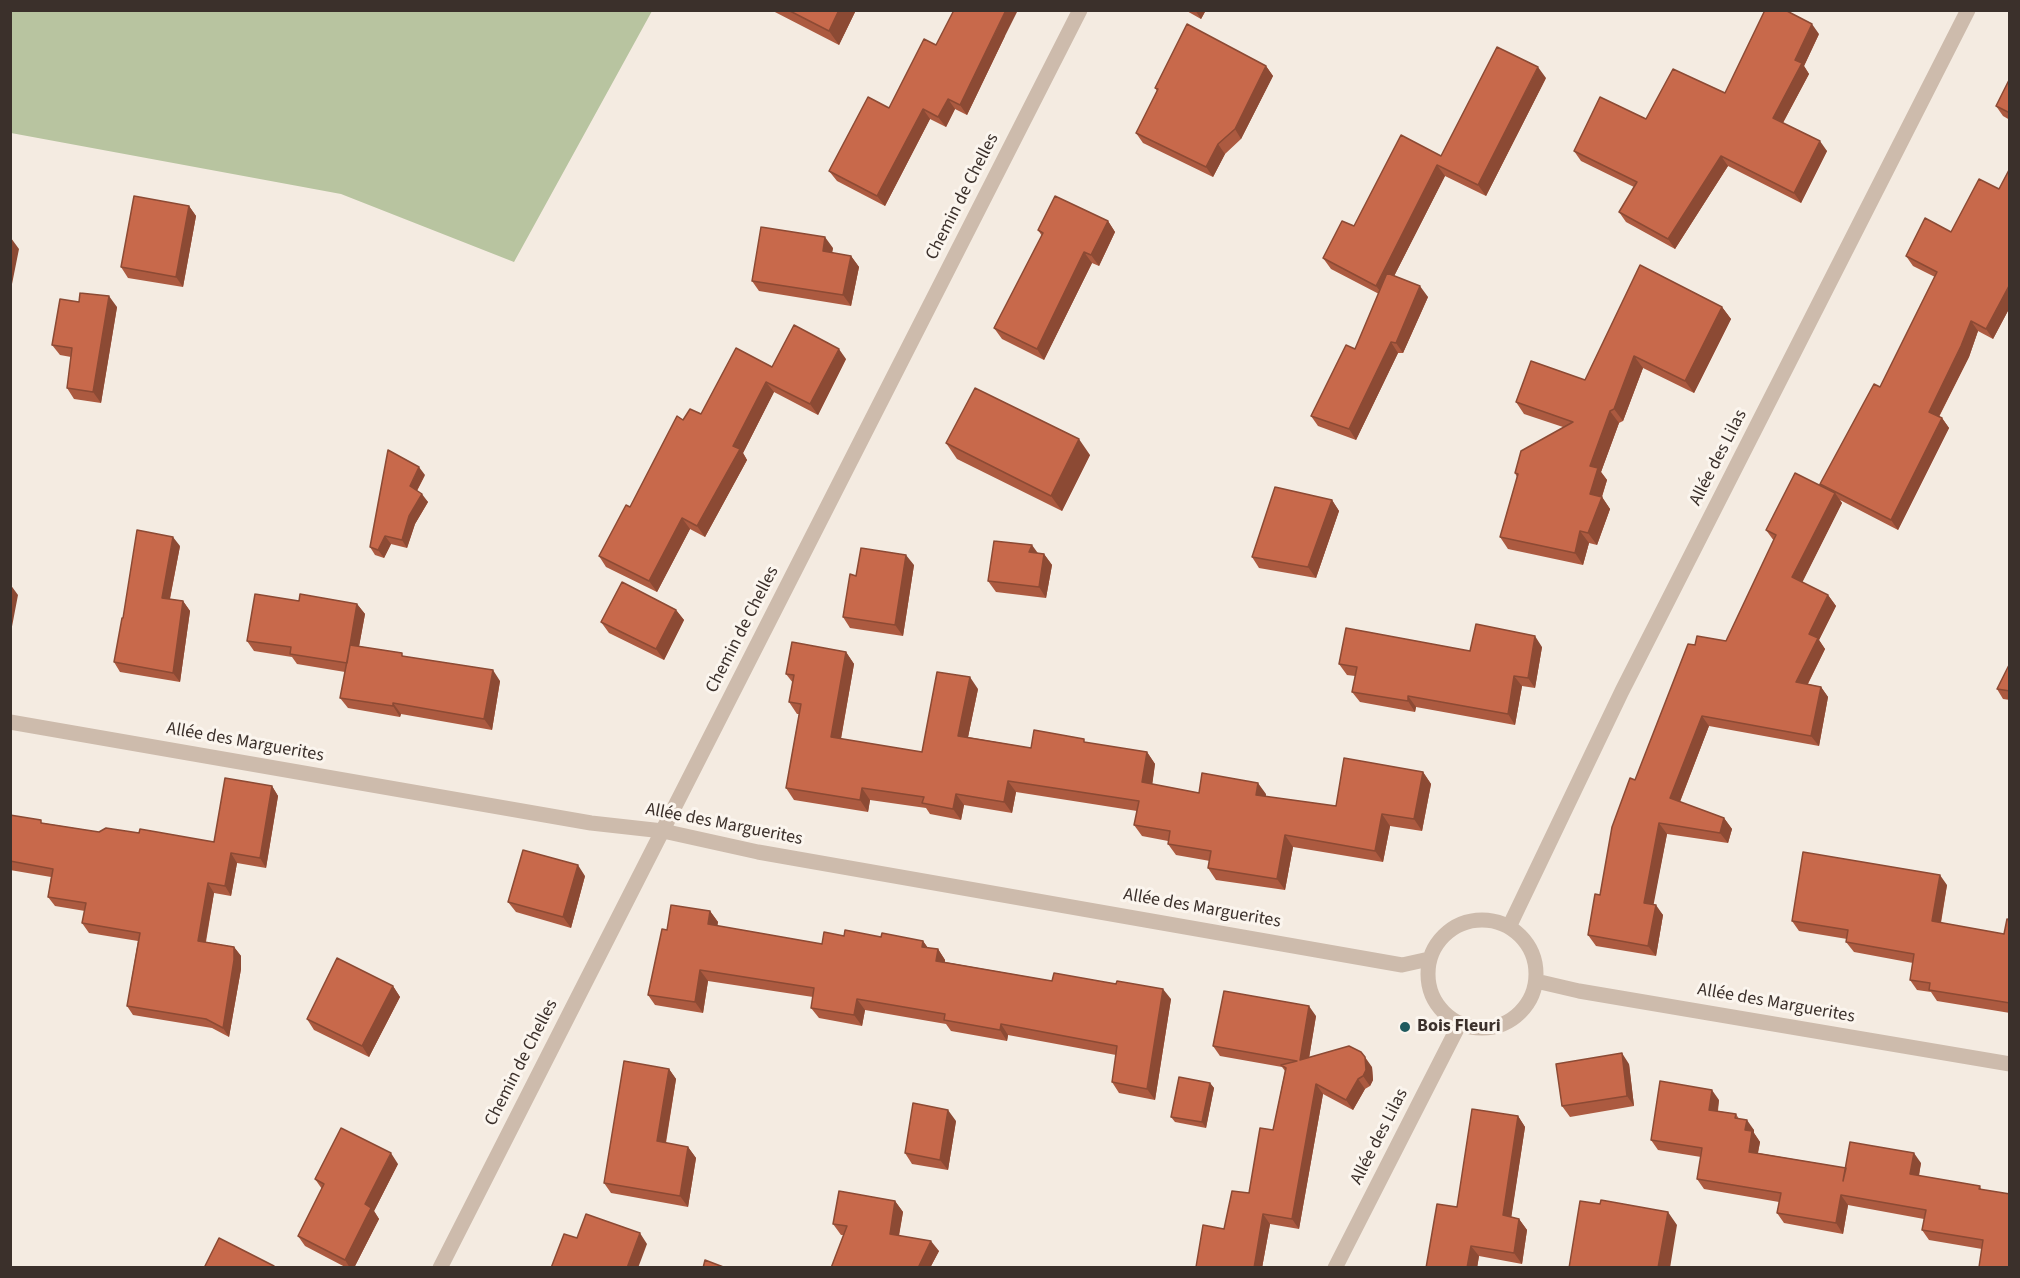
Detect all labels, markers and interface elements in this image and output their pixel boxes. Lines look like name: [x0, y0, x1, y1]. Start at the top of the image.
street label: Chemin de Chelles: [922, 130, 1004, 264]
street label: Allée des Lilas: [1686, 406, 1752, 510]
street label: Chemin de Chelles: [702, 563, 784, 697]
street label: Allée des Marguerites: [165, 719, 325, 767]
street label: Allée des Marguerites: [644, 799, 804, 851]
street label: Allée des Marguerites: [1122, 885, 1282, 933]
street label: Allée des Marguerites: [1696, 980, 1856, 1028]
street label: Chemin de Chelles: [481, 996, 563, 1130]
place label: Bois Fleuri: [1417, 1016, 1501, 1038]
marker: Bois Fleuri: [1398, 1020, 1412, 1034]
street label: Allée des Lilas: [1347, 1085, 1413, 1189]

